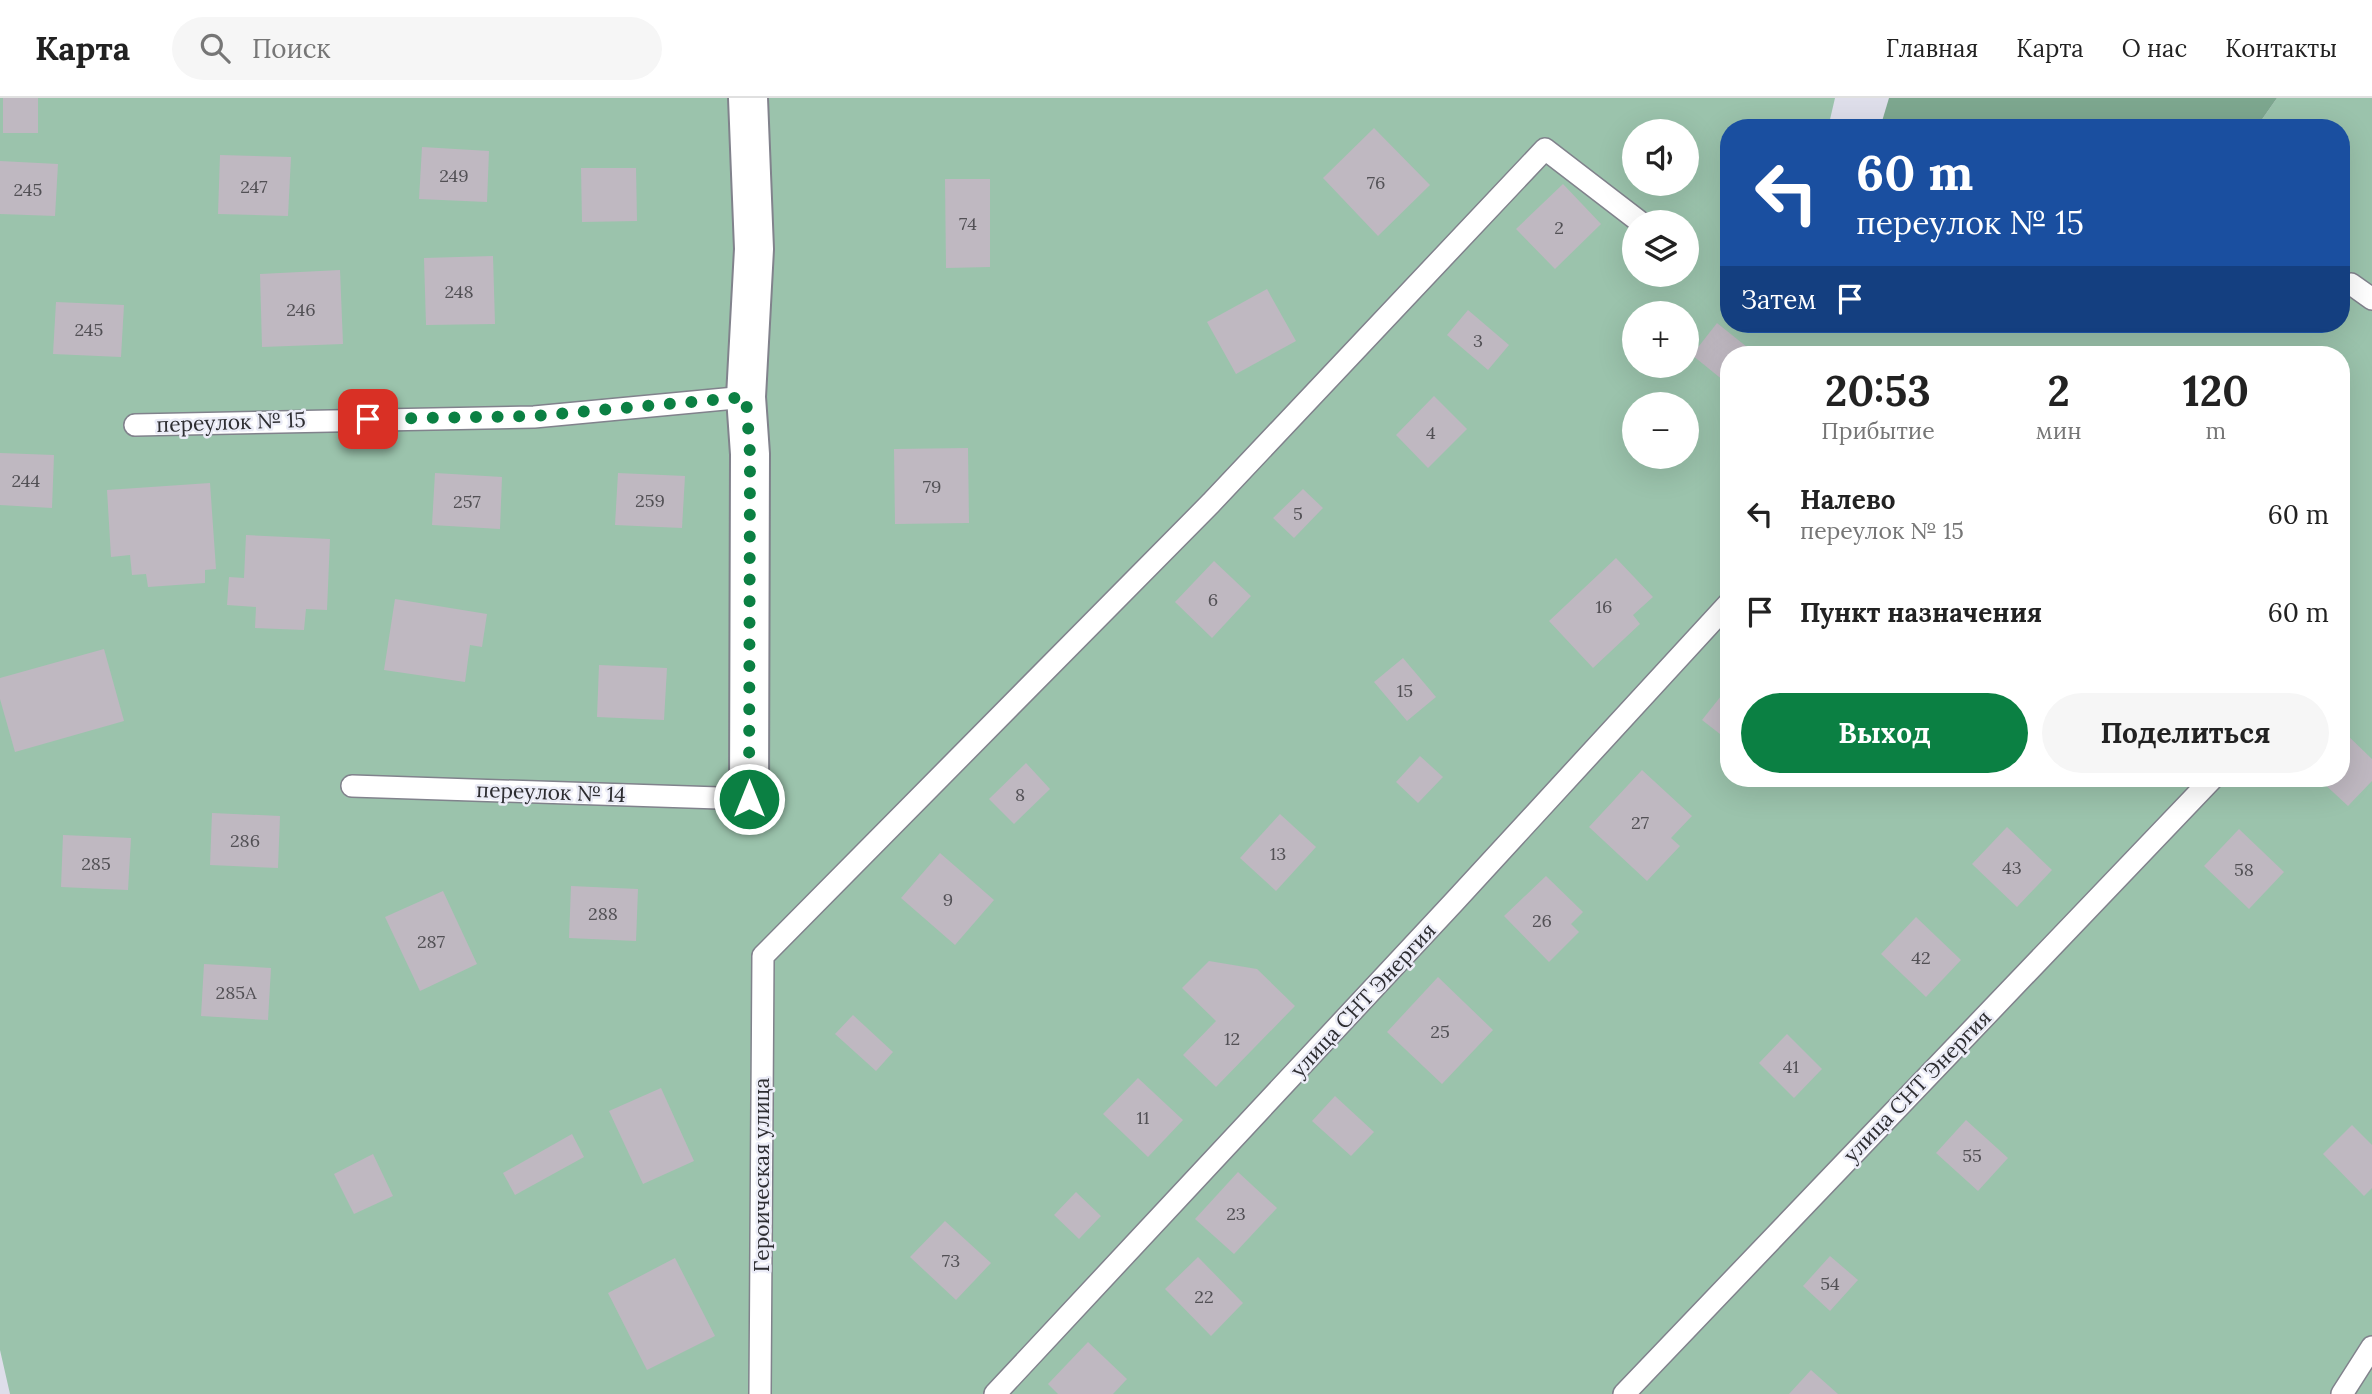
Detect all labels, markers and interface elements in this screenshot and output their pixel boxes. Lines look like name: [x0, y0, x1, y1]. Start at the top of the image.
search box: [172, 17, 662, 80]
text: Карта: [35, 27, 130, 69]
icon: search: [196, 29, 234, 67]
text: Поиск: [252, 32, 331, 65]
text: Главная: [1886, 33, 1978, 64]
text: Карта: [2016, 33, 2084, 64]
text: О нас: [2122, 33, 2187, 64]
text: Контакты: [2225, 33, 2337, 64]
map controls: [1622, 119, 1699, 469]
button: sound: [1622, 119, 1699, 196]
text: 60 m: [1856, 141, 1973, 203]
icon: left: [1741, 147, 1832, 238]
house number: 249: [439, 164, 469, 187]
house number: 76: [1367, 171, 1385, 194]
house number: 247: [240, 175, 268, 198]
house number: 245: [14, 178, 42, 201]
text: переулок № 15: [1856, 202, 2084, 243]
button: layers: [1622, 210, 1699, 287]
house number: 74: [959, 212, 977, 235]
house number: 2: [1554, 216, 1564, 239]
house number: 248: [444, 280, 474, 303]
icon: arrive: [1831, 280, 1869, 318]
text: Затем: [1741, 283, 1817, 316]
house number: 246: [286, 298, 316, 321]
button: +: [1622, 301, 1699, 378]
house number: 245: [75, 318, 103, 341]
house number: 3: [1473, 329, 1483, 352]
text: 20:53: [1825, 364, 1931, 418]
text: 2: [2047, 364, 2070, 418]
text: 120: [2183, 364, 2249, 418]
pin: [338, 389, 398, 449]
button: −: [1622, 392, 1699, 469]
icon: arrive: [349, 400, 387, 438]
street label: переулок № 15: [156, 406, 306, 438]
text: Прибытие: [1821, 416, 1935, 445]
text: мин: [2036, 416, 2082, 445]
text: m: [2205, 416, 2226, 445]
house number: 4: [1426, 421, 1436, 444]
house number: 244: [12, 469, 41, 492]
house number: 79: [923, 475, 941, 498]
text: Налево: [1800, 483, 1896, 516]
house number: 259: [635, 489, 665, 512]
house number: 257: [453, 490, 481, 513]
icon: left: [1741, 495, 1779, 533]
text: 60 m: [2268, 498, 2329, 531]
house number: 5: [1293, 502, 1303, 525]
text: переулок № 15: [1800, 516, 1964, 545]
house number: 6: [1208, 588, 1218, 611]
icon: arrive: [1741, 593, 1779, 631]
house number: 16: [1596, 595, 1612, 618]
text: Пункт назначения: [1800, 596, 2042, 629]
text: 60 m: [2268, 596, 2329, 629]
house number: 15: [1397, 679, 1413, 702]
button: Выход: [1741, 693, 2028, 773]
button: Поделиться: [2042, 693, 2329, 773]
position arrow: [712, 762, 786, 836]
street label: переулок № 14: [476, 776, 626, 808]
house number: 8: [1015, 783, 1025, 806]
house number: 27: [1631, 811, 1649, 834]
house number: 286: [230, 829, 260, 852]
house number: 13: [1270, 842, 1286, 865]
house number: 285: [81, 852, 111, 875]
house number: 43: [2002, 856, 2022, 879]
house number: 58: [2234, 858, 2254, 881]
house number: 9: [943, 888, 953, 911]
house number: 288: [588, 902, 618, 925]
house number: 26: [1532, 909, 1552, 932]
street label: улица СНТ Энергия: [1284, 917, 1442, 1083]
house number: 287: [417, 930, 445, 953]
house number: 42: [1911, 946, 1931, 969]
house number: 285А: [216, 981, 257, 1004]
street label: улица СНТ Энергия: [1837, 1004, 1997, 1168]
house number: 25: [1430, 1020, 1450, 1043]
house number: 12: [1224, 1027, 1240, 1050]
house number: 41: [1783, 1055, 1799, 1078]
street label: Героическая улица: [748, 1078, 775, 1272]
house number: 11: [1136, 1106, 1150, 1129]
house number: 55: [1962, 1144, 1982, 1167]
house number: 23: [1226, 1202, 1246, 1225]
house number: 73: [942, 1249, 960, 1272]
house number: 54: [1820, 1272, 1840, 1295]
house number: 22: [1194, 1285, 1214, 1308]

